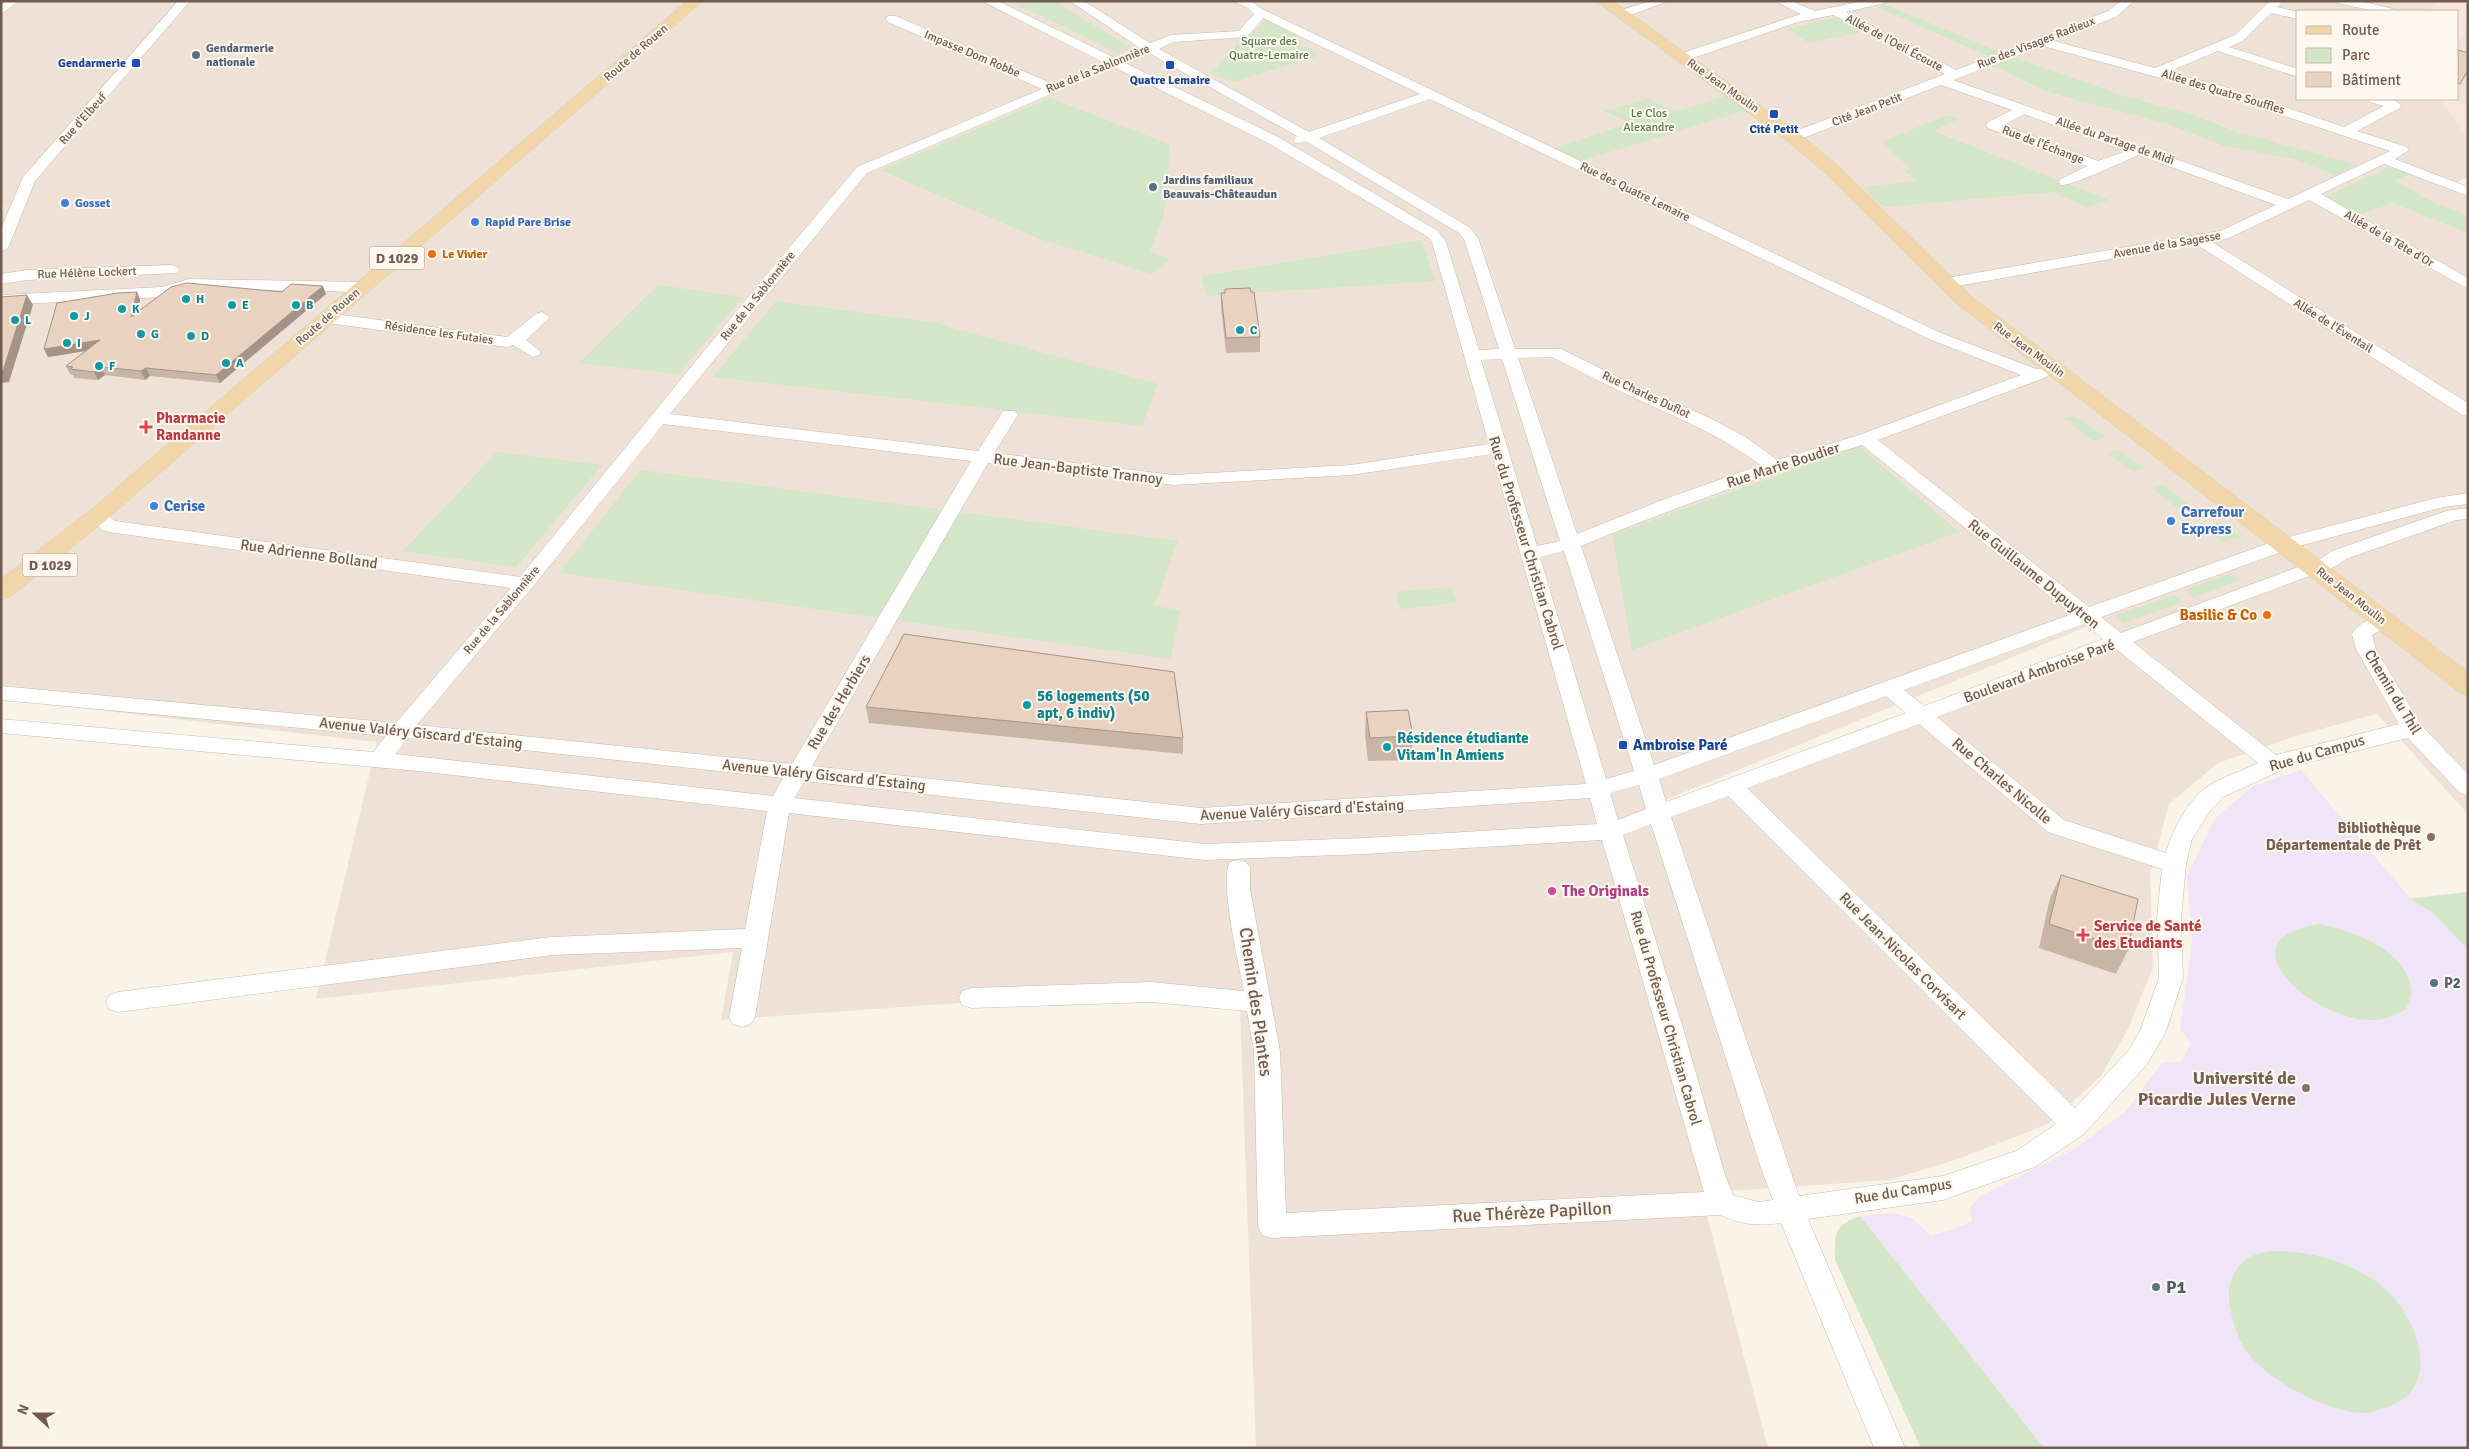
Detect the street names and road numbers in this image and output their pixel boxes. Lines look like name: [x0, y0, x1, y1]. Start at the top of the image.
street label: Allée de l'Oeil Écoute: [1843, 11, 1945, 75]
street label: Rue des Visages Radieux: [1975, 13, 2097, 72]
street label: Route de Rouen: [601, 21, 671, 85]
street label: Impasse Dom Robbe: [922, 27, 1022, 81]
street label: Rue de la Sablonnière: [1044, 41, 1152, 97]
street label: Rue Jean Moulin: [1684, 56, 1762, 116]
street label: Allée des Quatre Souffles: [2160, 66, 2286, 118]
street label: Rue d'Elbeuf: [56, 89, 111, 148]
street label: Cité Jean Petit: [1830, 90, 1904, 130]
street label: Allée du Partage de Midi: [2054, 114, 2176, 168]
street label: Rue de l'Échange: [2000, 122, 2086, 168]
street label: Rue des Quatre Lemaire: [1577, 159, 1693, 225]
street label: Allée de la Tête d'Or: [2342, 207, 2437, 271]
street label: Avenue de la Sagesse: [2112, 228, 2222, 262]
road number: D 1029: [370, 247, 424, 270]
street label: Rue de la Sablonnière: [717, 248, 799, 344]
street label: Rue Hélène Lockert: [37, 264, 137, 282]
street label: Route de Rouen: [293, 285, 363, 349]
street label: Allée de l'Éventail: [2291, 296, 2376, 357]
street label: Résidence les Futaies: [384, 318, 494, 348]
street label: Rue Jean Moulin: [1990, 319, 2068, 381]
street label: Rue Charles Duflot: [1599, 368, 1693, 422]
street label: Rue du Professeur Christian Cabrol: [1485, 434, 1567, 652]
street label: Rue Marie Boudier: [1724, 438, 1842, 492]
street label: Rue Jean-Baptiste Trannoy: [992, 450, 1164, 488]
street label: Rue Guillaume Dupuytren: [1965, 515, 2103, 633]
street label: Rue Adrienne Bolland: [239, 535, 379, 573]
road number: D 1029: [22, 554, 78, 576]
street label: Rue de la Sablonnière: [461, 563, 543, 657]
street label: Rue Jean Moulin: [2313, 564, 2389, 628]
street label: Boulevard Ambroise Paré: [1961, 635, 2117, 707]
street label: Chemin du Thil: [2361, 646, 2425, 738]
street label: Rue des Herbiers: [804, 651, 875, 753]
street label: Avenue Valéry Giscard d'Estaing: [318, 713, 524, 753]
street label: Rue du Campus: [2267, 731, 2367, 775]
street label: Rue Charles Nicolle: [1948, 734, 2056, 828]
street label: Avenue Valéry Giscard d'Estaing: [721, 755, 927, 795]
street label: Avenue Valéry Giscard d'Estaing: [1199, 796, 1405, 824]
street label: Rue Jean-Nicolas Corvisart: [1836, 889, 1970, 1023]
street label: Rue du Professeur Christian Cabrol: [1627, 909, 1705, 1127]
street label: Chemin des Plantes: [1235, 926, 1277, 1078]
street label: Rue du Campus: [1853, 1174, 1953, 1208]
street label: Rue Thérèze Papillon: [1452, 1197, 1612, 1227]

